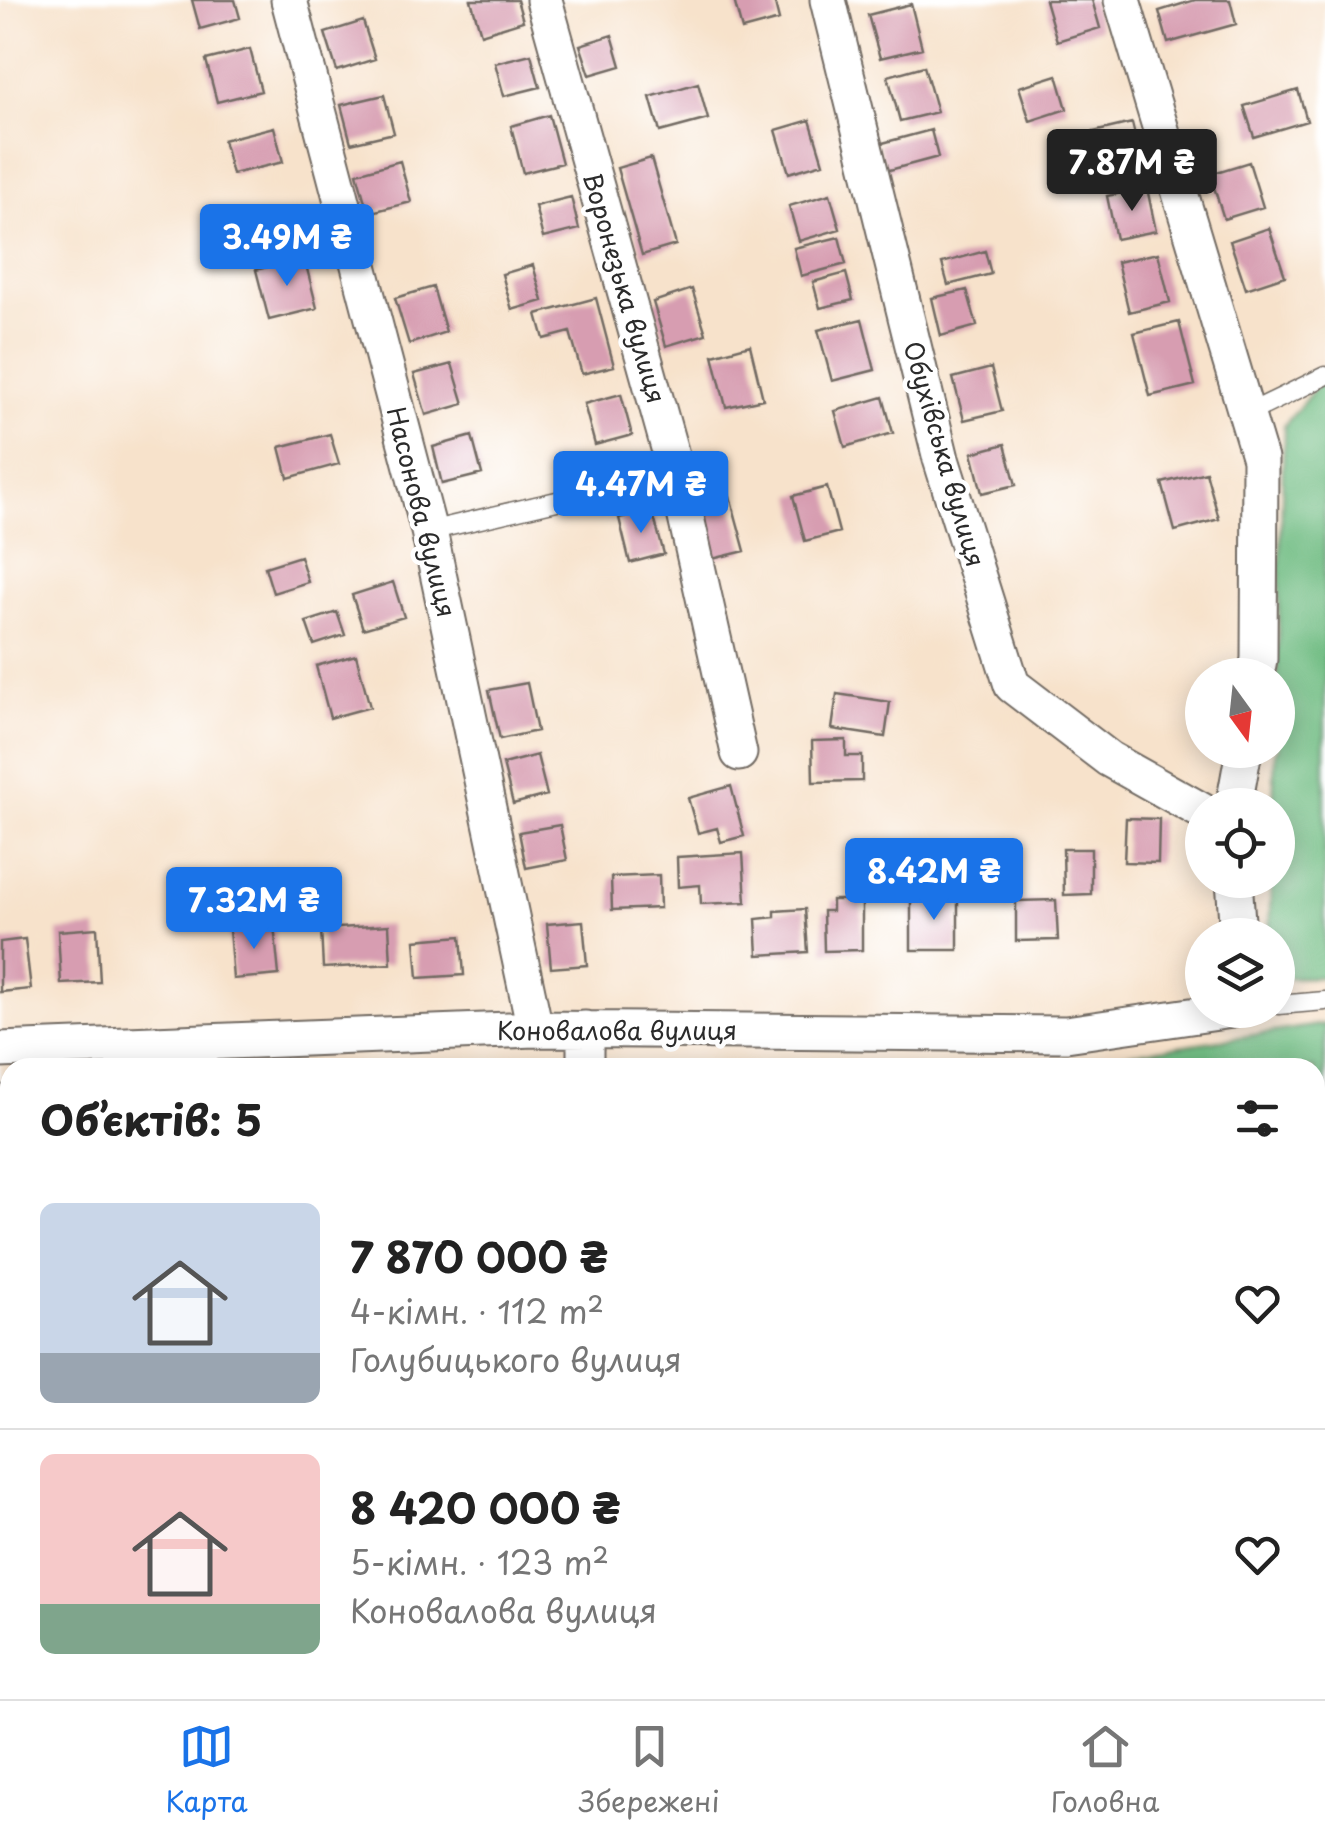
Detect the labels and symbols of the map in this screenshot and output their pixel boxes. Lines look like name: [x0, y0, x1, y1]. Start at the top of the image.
pin: 7.87M ₴: [1040, 129, 1224, 214]
street label: Воронезька вулиця: [574, 168, 676, 408]
pin: 3.49M ₴: [195, 204, 379, 289]
street label: Обухівська вулиця: [895, 337, 995, 571]
street label: Насонова вулиця: [377, 402, 467, 621]
pin: 4.47M ₴: [549, 451, 733, 536]
north arrow: [1185, 658, 1295, 768]
pin: 8.42M ₴: [842, 838, 1026, 923]
pin: 7.32M ₴: [162, 867, 346, 952]
street label: Коновалова вулиця: [497, 1011, 737, 1049]

